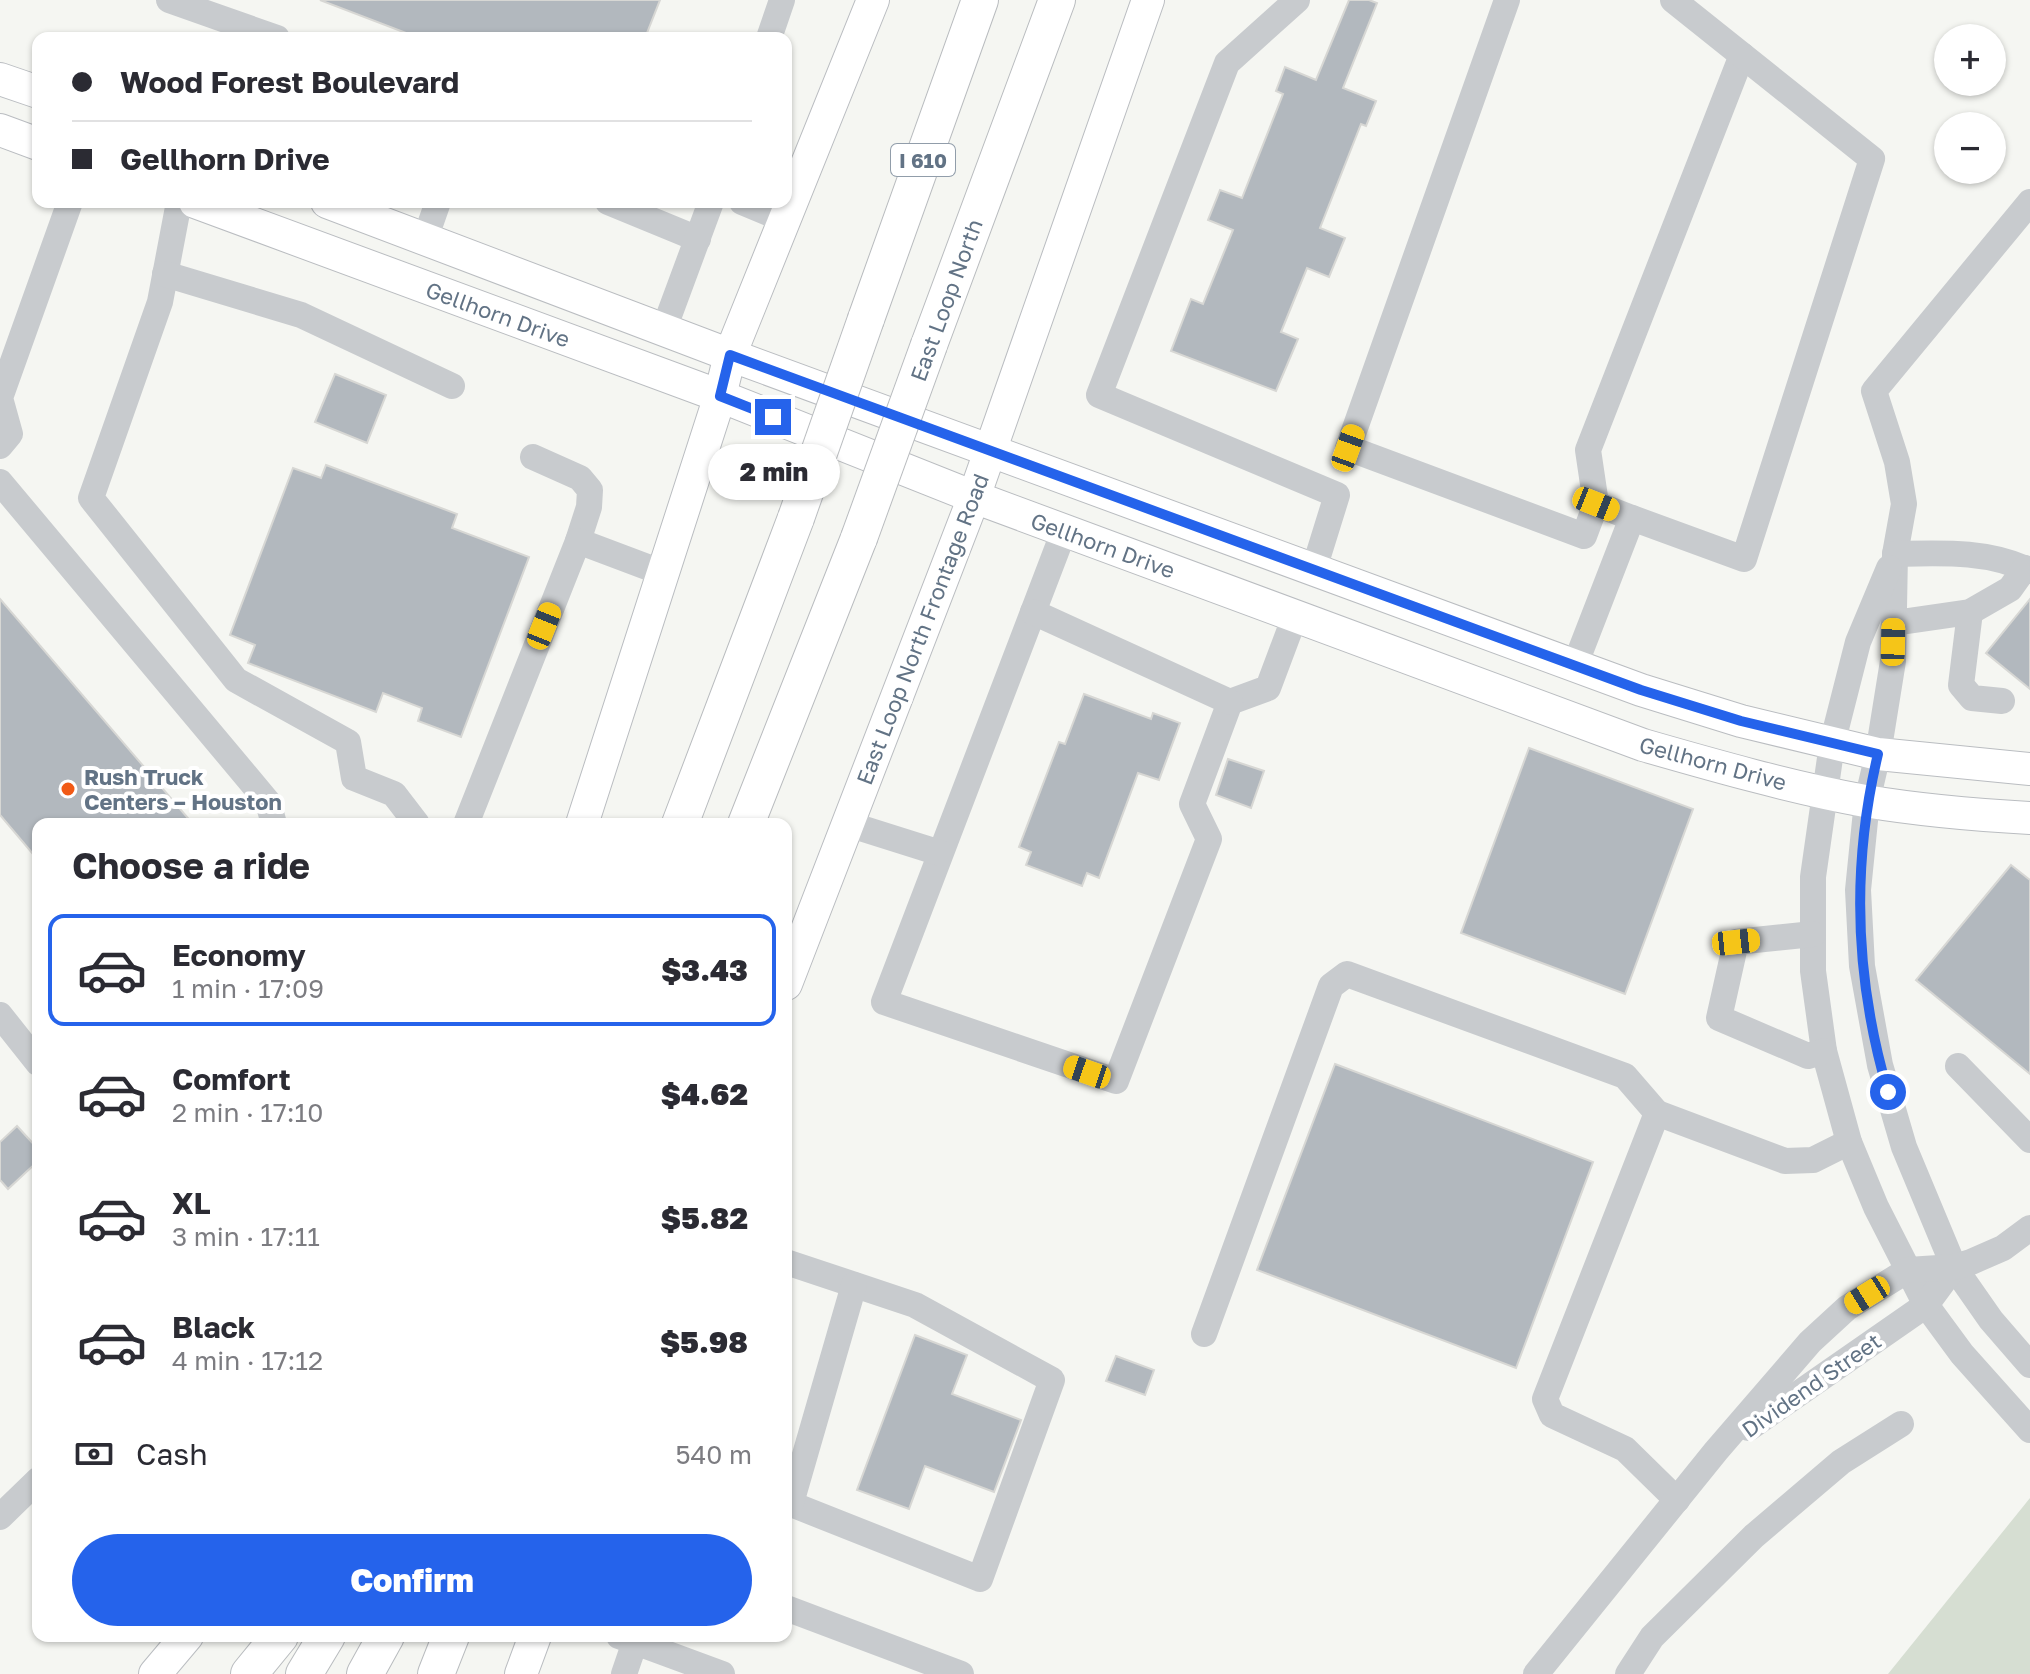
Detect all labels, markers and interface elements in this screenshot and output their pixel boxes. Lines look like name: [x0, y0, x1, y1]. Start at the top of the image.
map controls: [1934, 24, 2006, 184]
button: +: [1934, 24, 2006, 96]
text: Wood Forest Boulevard: [120, 64, 459, 100]
button: −: [1934, 112, 2006, 184]
text: Gellhorn Drive: [120, 141, 330, 177]
road number: I 610: [891, 144, 955, 176]
street label: East Loop North: [904, 215, 988, 385]
street label: Gellhorn Drive: [422, 275, 574, 353]
route end: [755, 399, 791, 435]
car: [1329, 421, 1367, 475]
callout: 2 min: [707, 445, 839, 501]
text: 2 min: [740, 456, 808, 487]
street label: East Loop North Frontage Road: [850, 470, 994, 788]
car: [1569, 484, 1623, 524]
street label: Gellhorn Drive: [1027, 506, 1179, 584]
car: [524, 599, 564, 653]
car: [1881, 618, 1905, 666]
street label: Gellhorn Drive: [1636, 730, 1790, 796]
place label: Rush Truck Centers – Houston: [84, 763, 282, 815]
marker: Rush Truck Centers – Houston: [59, 780, 77, 798]
text: Choose a ride: [72, 844, 310, 887]
car: [1711, 928, 1761, 956]
icon: car: [76, 934, 148, 1006]
text: Economy: [172, 937, 306, 973]
text: $3.43: [661, 952, 748, 988]
text: 1 min · 17:09: [172, 973, 324, 1004]
car: [1060, 1053, 1114, 1091]
icon: car: [76, 1058, 148, 1130]
text: Comfort: [172, 1061, 291, 1097]
route start: [1870, 1074, 1906, 1110]
text: $4.62: [661, 1076, 748, 1112]
text: 2 min · 17:10: [172, 1097, 323, 1128]
icon: car: [76, 1182, 148, 1254]
text: XL: [172, 1185, 211, 1221]
text: $5.82: [661, 1200, 748, 1236]
text: 3 min · 17:11: [172, 1221, 320, 1252]
car: [1840, 1272, 1894, 1318]
icon: car: [76, 1306, 148, 1378]
text: Black: [172, 1309, 255, 1345]
text: $5.98: [660, 1324, 748, 1360]
street label: Dividend Street: [1736, 1327, 1886, 1443]
text: 4 min · 17:12: [172, 1345, 323, 1376]
icon: cash: [72, 1432, 116, 1476]
text: Cash: [136, 1436, 208, 1472]
text: 540 m: [675, 1439, 752, 1470]
button: Confirm: [72, 1534, 752, 1626]

